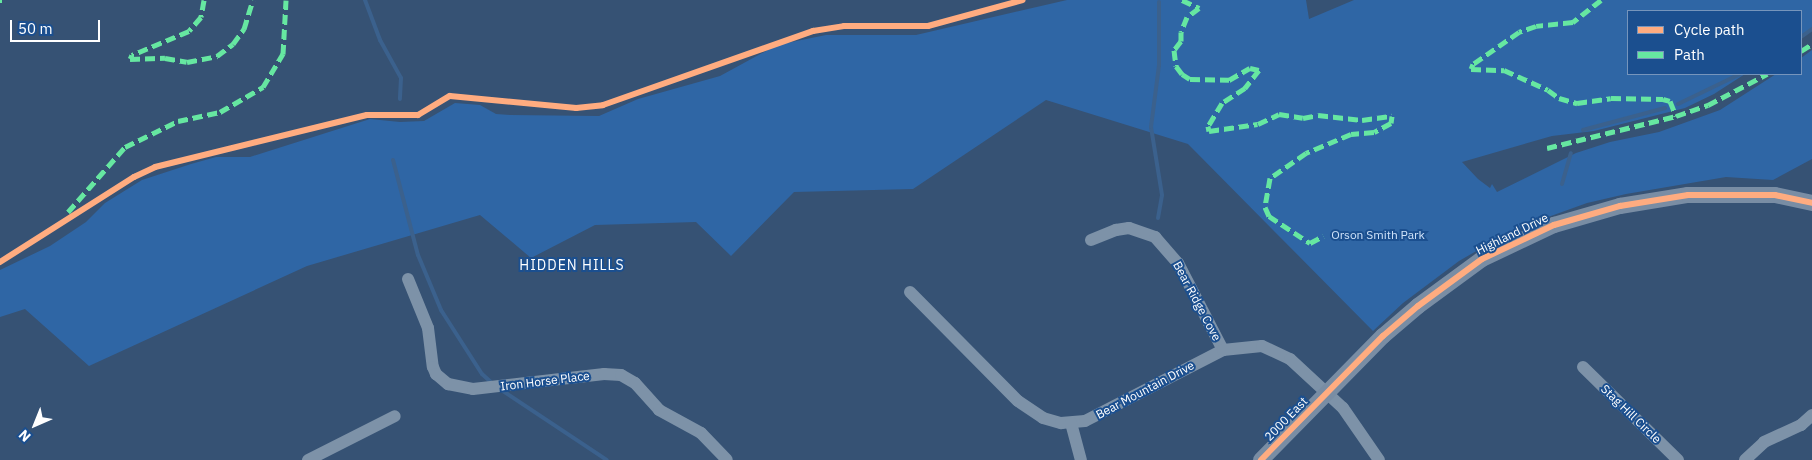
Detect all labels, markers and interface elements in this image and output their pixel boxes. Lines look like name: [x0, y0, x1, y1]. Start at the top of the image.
scale bar: [12, 10, 102, 42]
legend: [1627, 10, 1802, 75]
text: 50 m: [18, 19, 53, 38]
text: Cycle path: [1674, 20, 1745, 39]
text: Path: [1674, 45, 1705, 64]
street label: Highland Drive: [1473, 210, 1551, 258]
park label: Orson Smith Park: [1331, 228, 1425, 242]
district label: HIDDEN HILLS: [518, 257, 626, 273]
street label: Bear Ridge Cove: [1170, 259, 1224, 343]
street label: Bear Mountain Drive: [1093, 358, 1197, 422]
street label: Iron Horse Place: [500, 368, 590, 394]
street label: Stag Hill Circle: [1598, 382, 1664, 446]
street label: 2000 East: [1262, 394, 1310, 444]
north arrow: [10, 400, 60, 450]
text: N: [15, 426, 34, 446]

